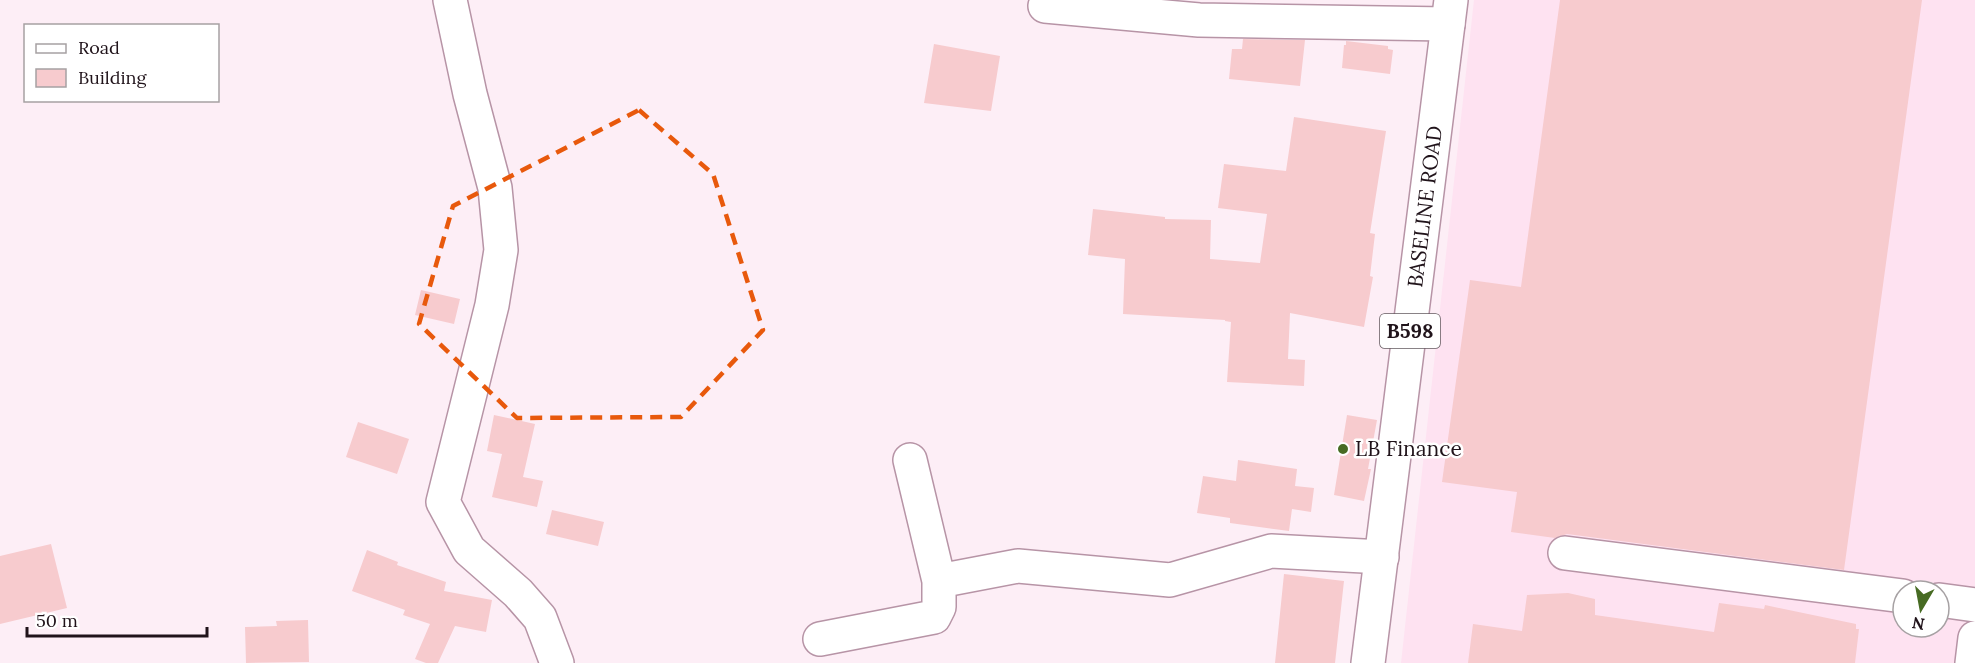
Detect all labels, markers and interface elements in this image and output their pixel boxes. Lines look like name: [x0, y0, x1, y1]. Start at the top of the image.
legend: [24, 24, 219, 102]
text: Road: [78, 36, 120, 59]
text: Building: [78, 66, 148, 89]
street label: BASELINE ROAD: [1401, 124, 1448, 289]
road number: B598: [1380, 314, 1440, 348]
place label: LB Finance: [1355, 435, 1462, 462]
marker: LB Finance: [1336, 442, 1350, 456]
north arrow: [1891, 579, 1951, 639]
scale bar: [27, 600, 207, 638]
text: 50 m: [36, 609, 78, 632]
text: N: [1911, 613, 1926, 635]

